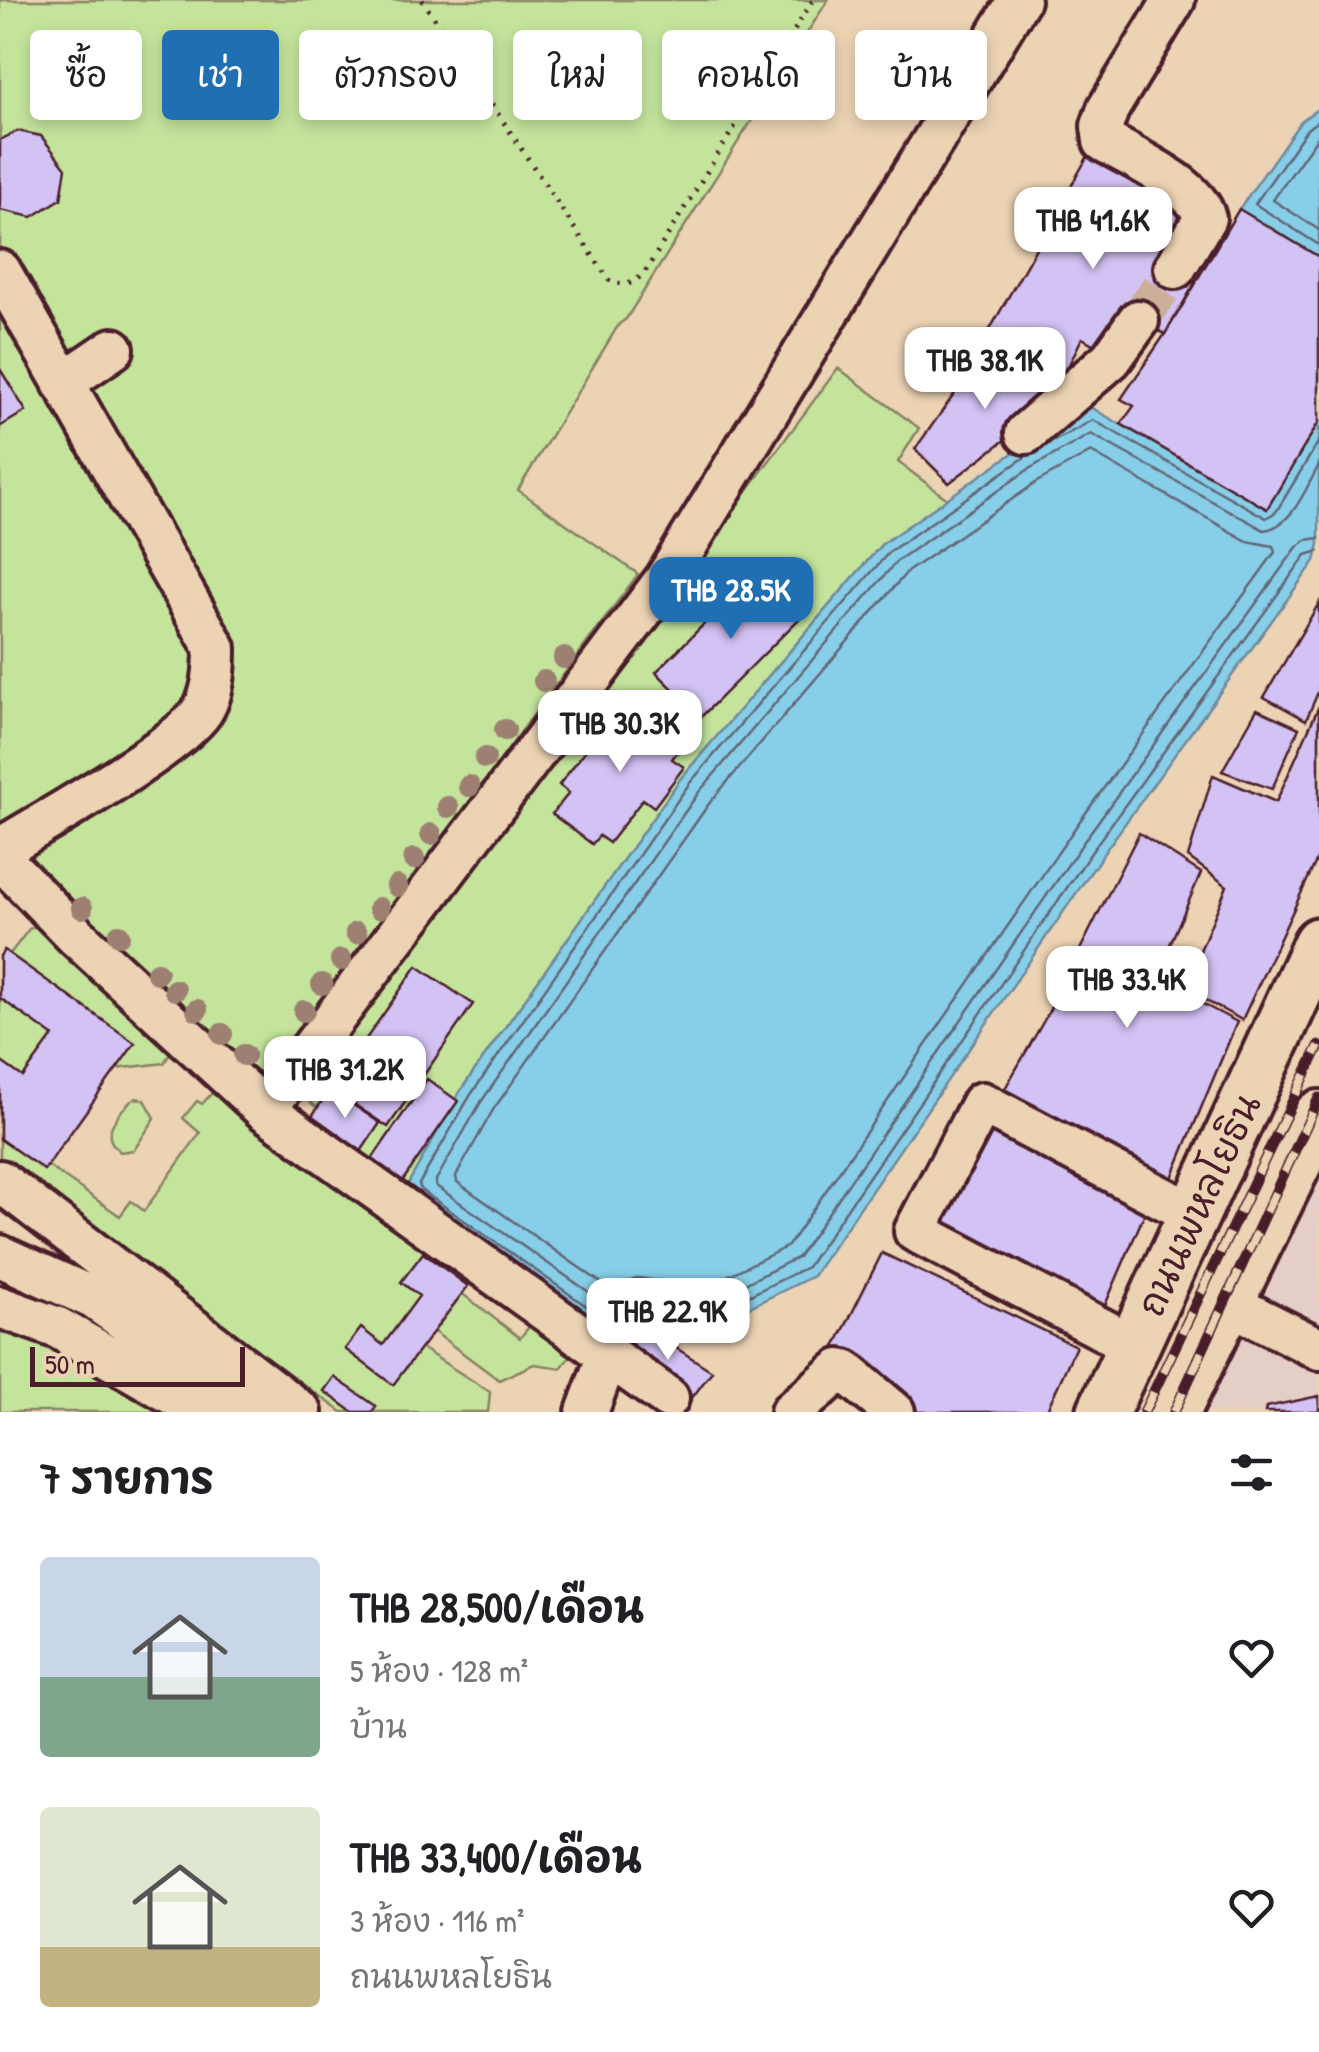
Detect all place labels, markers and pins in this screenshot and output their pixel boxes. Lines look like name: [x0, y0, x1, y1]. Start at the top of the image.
pin: THB 41.6K: [979, 187, 1207, 272]
pin: THB 38.1K: [871, 327, 1099, 412]
pin: THB 28.5K: [617, 557, 845, 642]
pin: THB 30.3K: [506, 690, 734, 775]
pin: THB 33.4K: [1013, 946, 1241, 1031]
pin: THB 31.2K: [231, 1036, 459, 1121]
pin: THB 22.9K: [554, 1278, 782, 1363]

